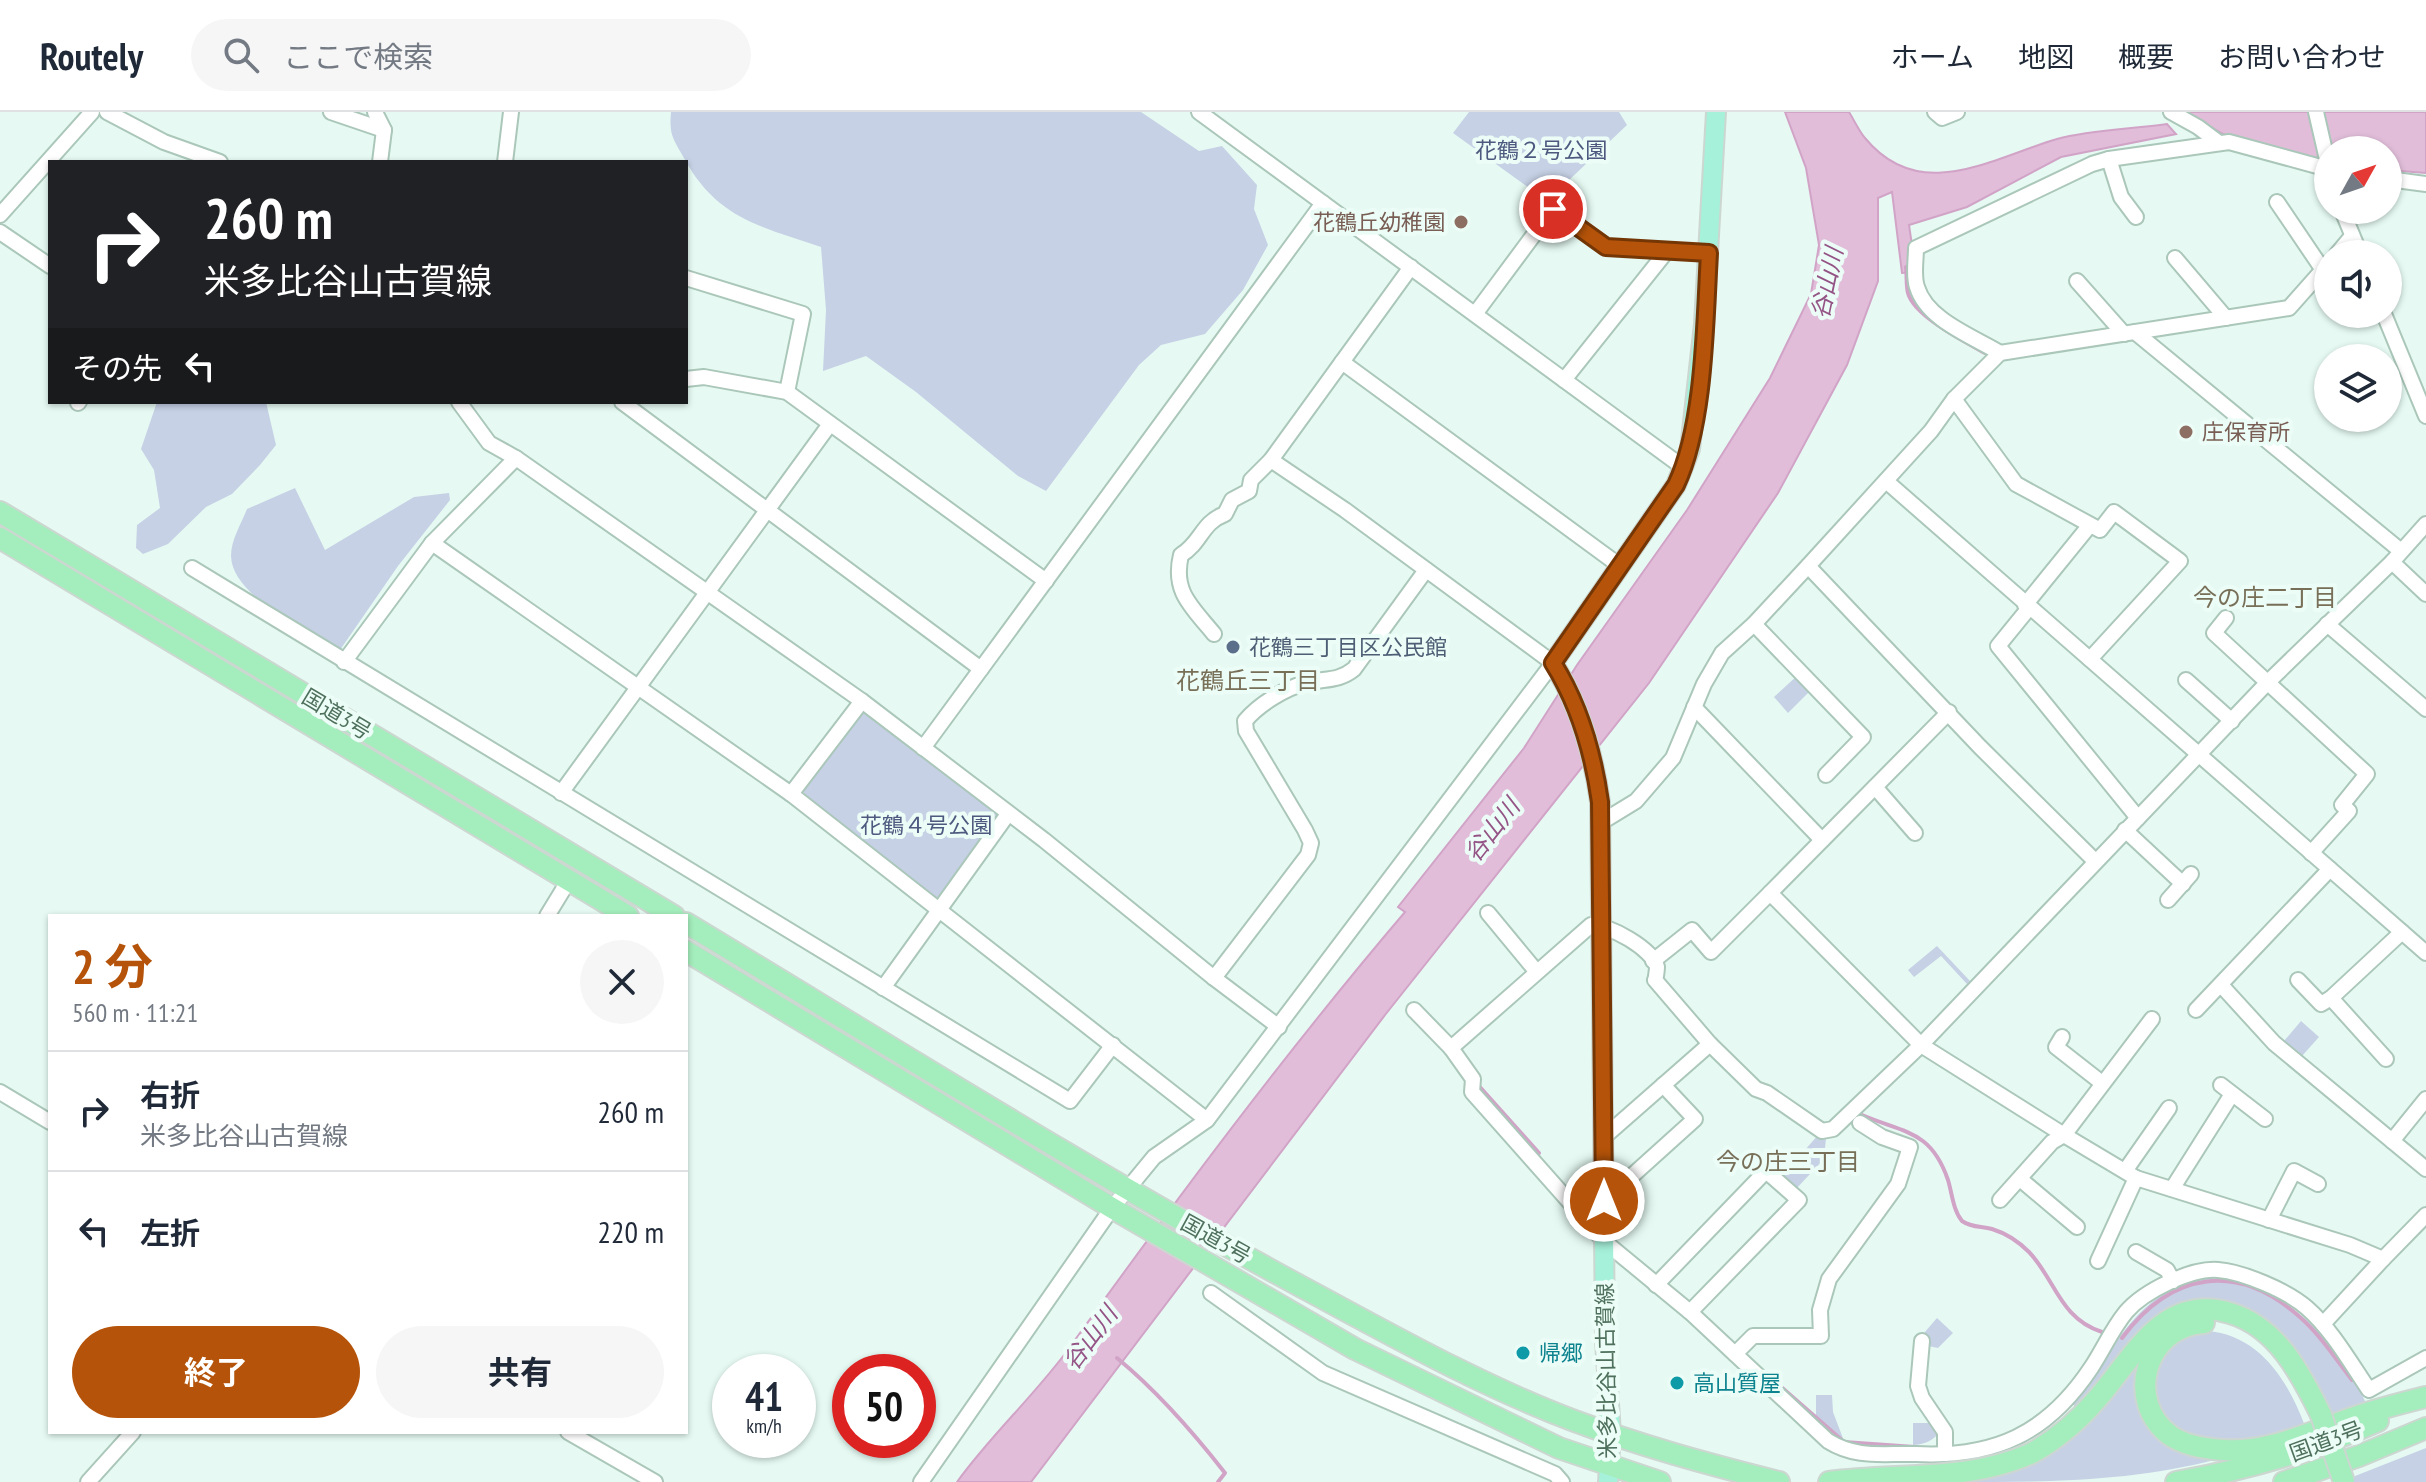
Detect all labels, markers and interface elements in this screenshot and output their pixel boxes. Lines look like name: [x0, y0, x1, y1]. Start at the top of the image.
search box: [191, 19, 751, 91]
text: Routely: [40, 31, 143, 80]
icon: search: [219, 33, 263, 77]
text: ここで検索: [283, 37, 433, 76]
text: ホーム: [1891, 38, 1974, 75]
text: 地図: [2018, 38, 2074, 75]
text: 概要: [2118, 38, 2174, 75]
text: お問い合わせ: [2218, 38, 2386, 75]
park label: 花鶴２号公園: [1475, 136, 1607, 164]
north arrow: [2314, 136, 2402, 224]
map controls: [2314, 136, 2402, 432]
pin: [1519, 175, 1587, 243]
text: 260 m: [204, 182, 333, 254]
icon: arrive: [1531, 187, 1575, 231]
icon: right: [72, 192, 176, 296]
place label: 花鶴丘幼稚園: [1313, 208, 1445, 236]
marker: 花鶴丘幼稚園: [1452, 213, 1470, 231]
button: sound: [2314, 240, 2402, 328]
water label: 谷山川: [1804, 242, 1850, 321]
text: 米多比谷山古賀線: [204, 257, 492, 304]
icon: left: [178, 344, 222, 388]
button: layers: [2314, 344, 2402, 432]
text: その先: [72, 348, 162, 387]
place label: 庄保育所: [2202, 418, 2290, 446]
marker: 庄保育所: [2177, 423, 2195, 441]
district label: 今の庄二丁目: [2193, 582, 2337, 613]
place label: 花鶴三丁目区公民館: [1249, 633, 1447, 661]
marker: 花鶴三丁目区公民館: [1224, 638, 1242, 656]
district label: 花鶴丘三丁目: [1176, 665, 1320, 696]
street label: 国道3号: [297, 682, 377, 746]
water label: 谷山川: [1458, 790, 1528, 868]
park label: 花鶴４号公園: [860, 811, 992, 839]
text: 2 分: [72, 935, 153, 997]
button: close: [580, 940, 664, 1024]
text: 560 m · 11:21: [72, 996, 198, 1029]
text: 右折: [140, 1075, 200, 1114]
icon: right: [72, 1089, 116, 1133]
text: 260 m: [598, 1092, 664, 1131]
text: 米多比谷山古賀線: [140, 1119, 348, 1152]
district label: 今の庄三丁目: [1716, 1146, 1860, 1177]
position arrow: [1562, 1159, 1646, 1243]
street label: 国道3号: [1176, 1208, 1256, 1270]
icon: left: [72, 1209, 116, 1253]
text: 220 m: [598, 1212, 664, 1251]
text: 左折: [140, 1213, 200, 1252]
street label: 米多比谷山古賀線: [1590, 1283, 1622, 1459]
water label: 谷山川: [1056, 1298, 1126, 1376]
button: 終了: [72, 1326, 360, 1418]
button: 共有: [376, 1326, 664, 1418]
place label: 帰郷: [1539, 1339, 1583, 1367]
marker: 帰郷: [1514, 1344, 1532, 1362]
speed limit sign: 50: [832, 1354, 936, 1458]
place label: 高山質屋: [1693, 1369, 1781, 1397]
text: 41: [745, 1370, 783, 1422]
marker: 高山質屋: [1668, 1374, 1686, 1392]
text: km/h: [746, 1413, 782, 1439]
street label: 国道3号: [2286, 1415, 2366, 1467]

